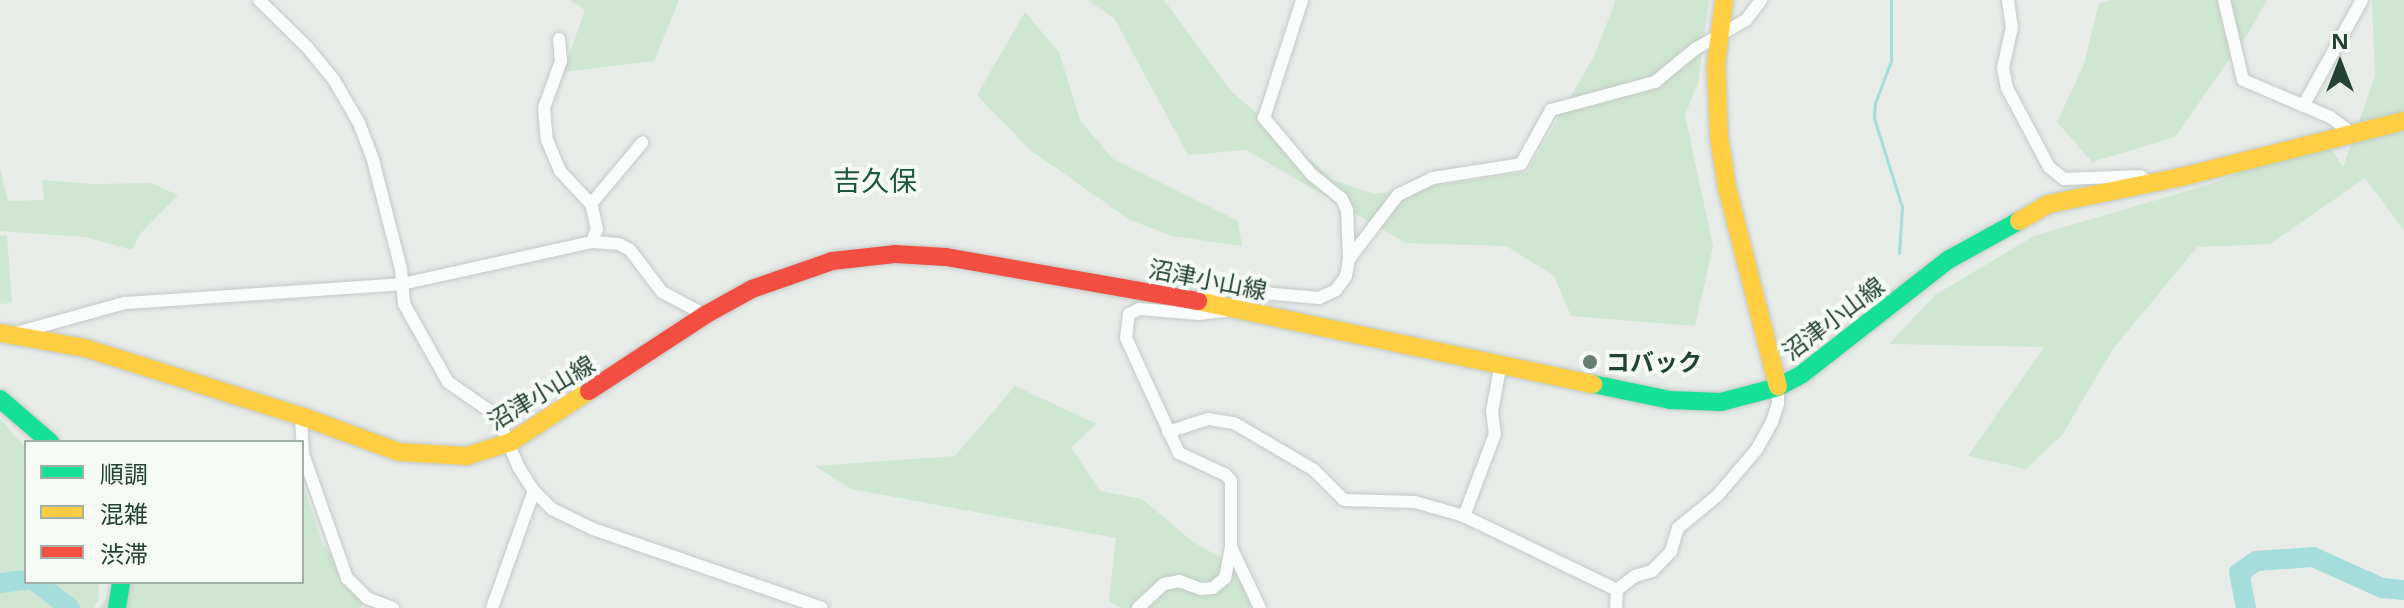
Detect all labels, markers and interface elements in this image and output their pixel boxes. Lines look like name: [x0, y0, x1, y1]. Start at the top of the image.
north arrow: [2300, 24, 2380, 104]
text: N: [2331, 25, 2349, 55]
district label: 吉久保: [833, 163, 917, 197]
street label: 沼津小山線: [1146, 253, 1270, 305]
street label: 沼津小山線: [1776, 270, 1890, 366]
place label: コバック: [1606, 348, 1702, 376]
street label: 沼津小山線: [482, 349, 600, 435]
marker: コバック: [1581, 353, 1599, 371]
legend: [24, 440, 304, 584]
text: 順調: [100, 457, 148, 490]
text: 混雑: [100, 497, 148, 530]
text: 渋滞: [100, 537, 148, 570]

